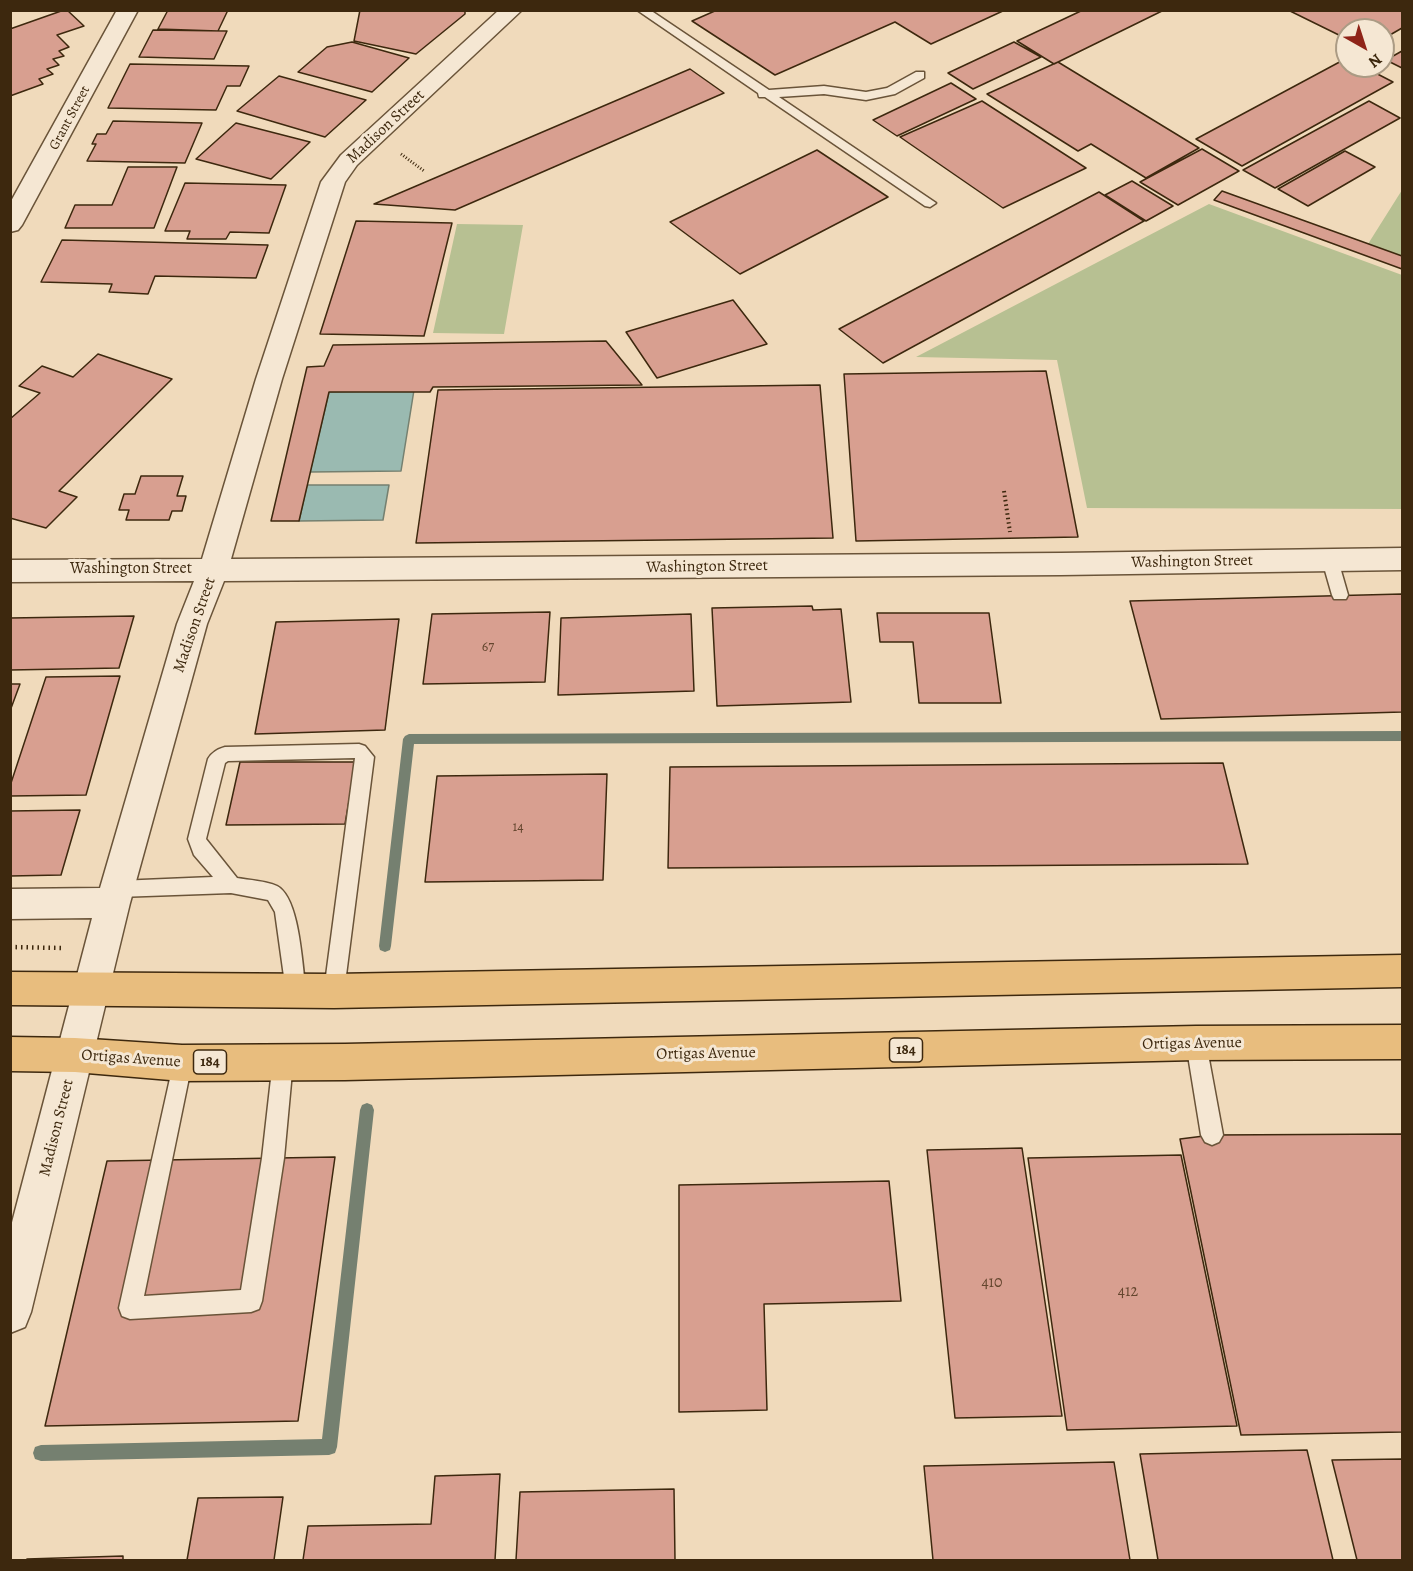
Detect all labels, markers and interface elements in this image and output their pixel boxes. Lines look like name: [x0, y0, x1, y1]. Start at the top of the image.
north arrow: [1335, 18, 1395, 78]
text: N: [1364, 48, 1387, 73]
street label: Grant Street: [46, 83, 94, 153]
street label: Madison Street: [343, 86, 429, 168]
street label: Washington Street: [1131, 551, 1253, 573]
street label: Washington Street: [646, 556, 768, 578]
street label: Washington Street: [70, 559, 192, 579]
street label: Madison Street: [170, 575, 220, 675]
house number: 67: [482, 640, 494, 656]
house number: 14: [512, 820, 524, 836]
street label: Ortigas Avenue: [1142, 1034, 1242, 1054]
road number: 184: [890, 1038, 922, 1062]
street label: Ortigas Avenue: [656, 1044, 756, 1064]
street label: Ortigas Avenue: [81, 1046, 181, 1072]
road number: 184: [194, 1050, 226, 1074]
street label: Madison Street: [36, 1077, 78, 1179]
house number: 410: [981, 1273, 1003, 1293]
house number: 412: [1118, 1282, 1138, 1302]

